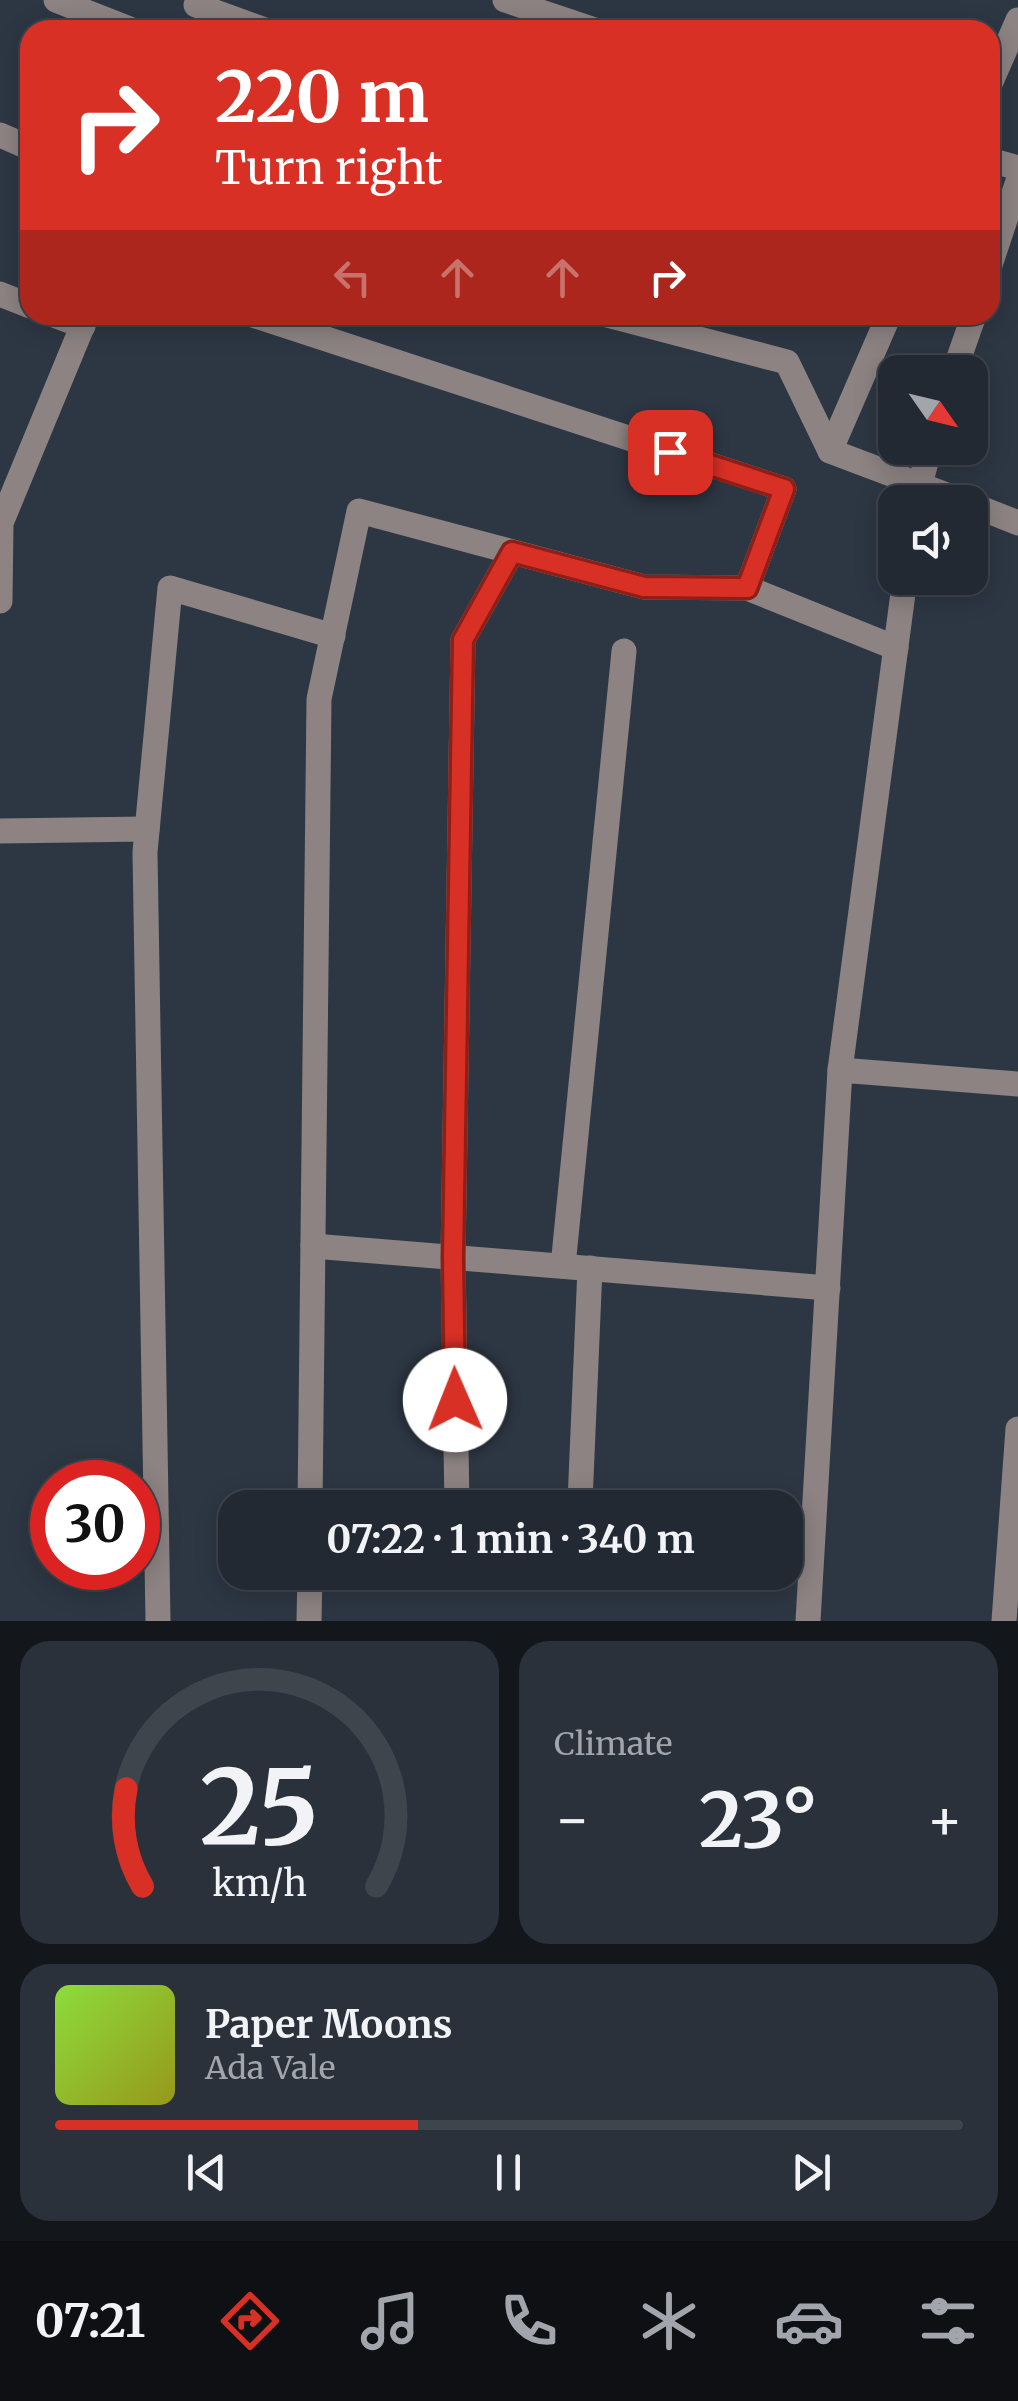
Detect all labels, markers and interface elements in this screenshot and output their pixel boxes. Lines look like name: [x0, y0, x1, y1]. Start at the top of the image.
text: 220 m: [215, 53, 429, 141]
icon: right: [50, 60, 180, 190]
text: Turn right: [215, 140, 443, 196]
icon: left: [325, 250, 380, 305]
icon: ahead: [430, 250, 485, 305]
icon: ahead: [535, 250, 590, 305]
icon: right: [640, 250, 695, 305]
north arrow: [878, 355, 988, 465]
map controls: [878, 355, 988, 595]
pin: [628, 410, 713, 495]
icon: arrive: [643, 425, 698, 480]
button: sound: [878, 485, 988, 595]
position arrow: [403, 1348, 507, 1452]
speed limit sign: 30: [30, 1460, 160, 1590]
text: 07:22 · 1 min · 340 m: [326, 1516, 695, 1563]
text: Climate: [554, 1724, 672, 1764]
text: 25: [200, 1742, 319, 1872]
text: 23°: [699, 1773, 818, 1867]
text: −: [554, 1785, 591, 1854]
text: +: [926, 1785, 963, 1854]
text: km/h: [212, 1861, 307, 1906]
text: Paper Moons: [205, 2001, 452, 2048]
text: Ada Vale: [205, 2048, 335, 2088]
icon: previous: [179, 2145, 234, 2200]
icon: pause: [481, 2145, 536, 2200]
icon: next: [784, 2145, 839, 2200]
icon: directions: [215, 2286, 285, 2356]
icon: music: [355, 2286, 425, 2356]
icon: phone: [494, 2286, 564, 2356]
icon: climate: [634, 2286, 704, 2356]
icon: car: [774, 2286, 844, 2356]
icon: filters: [913, 2286, 983, 2356]
text: 07:21: [35, 2293, 145, 2349]

